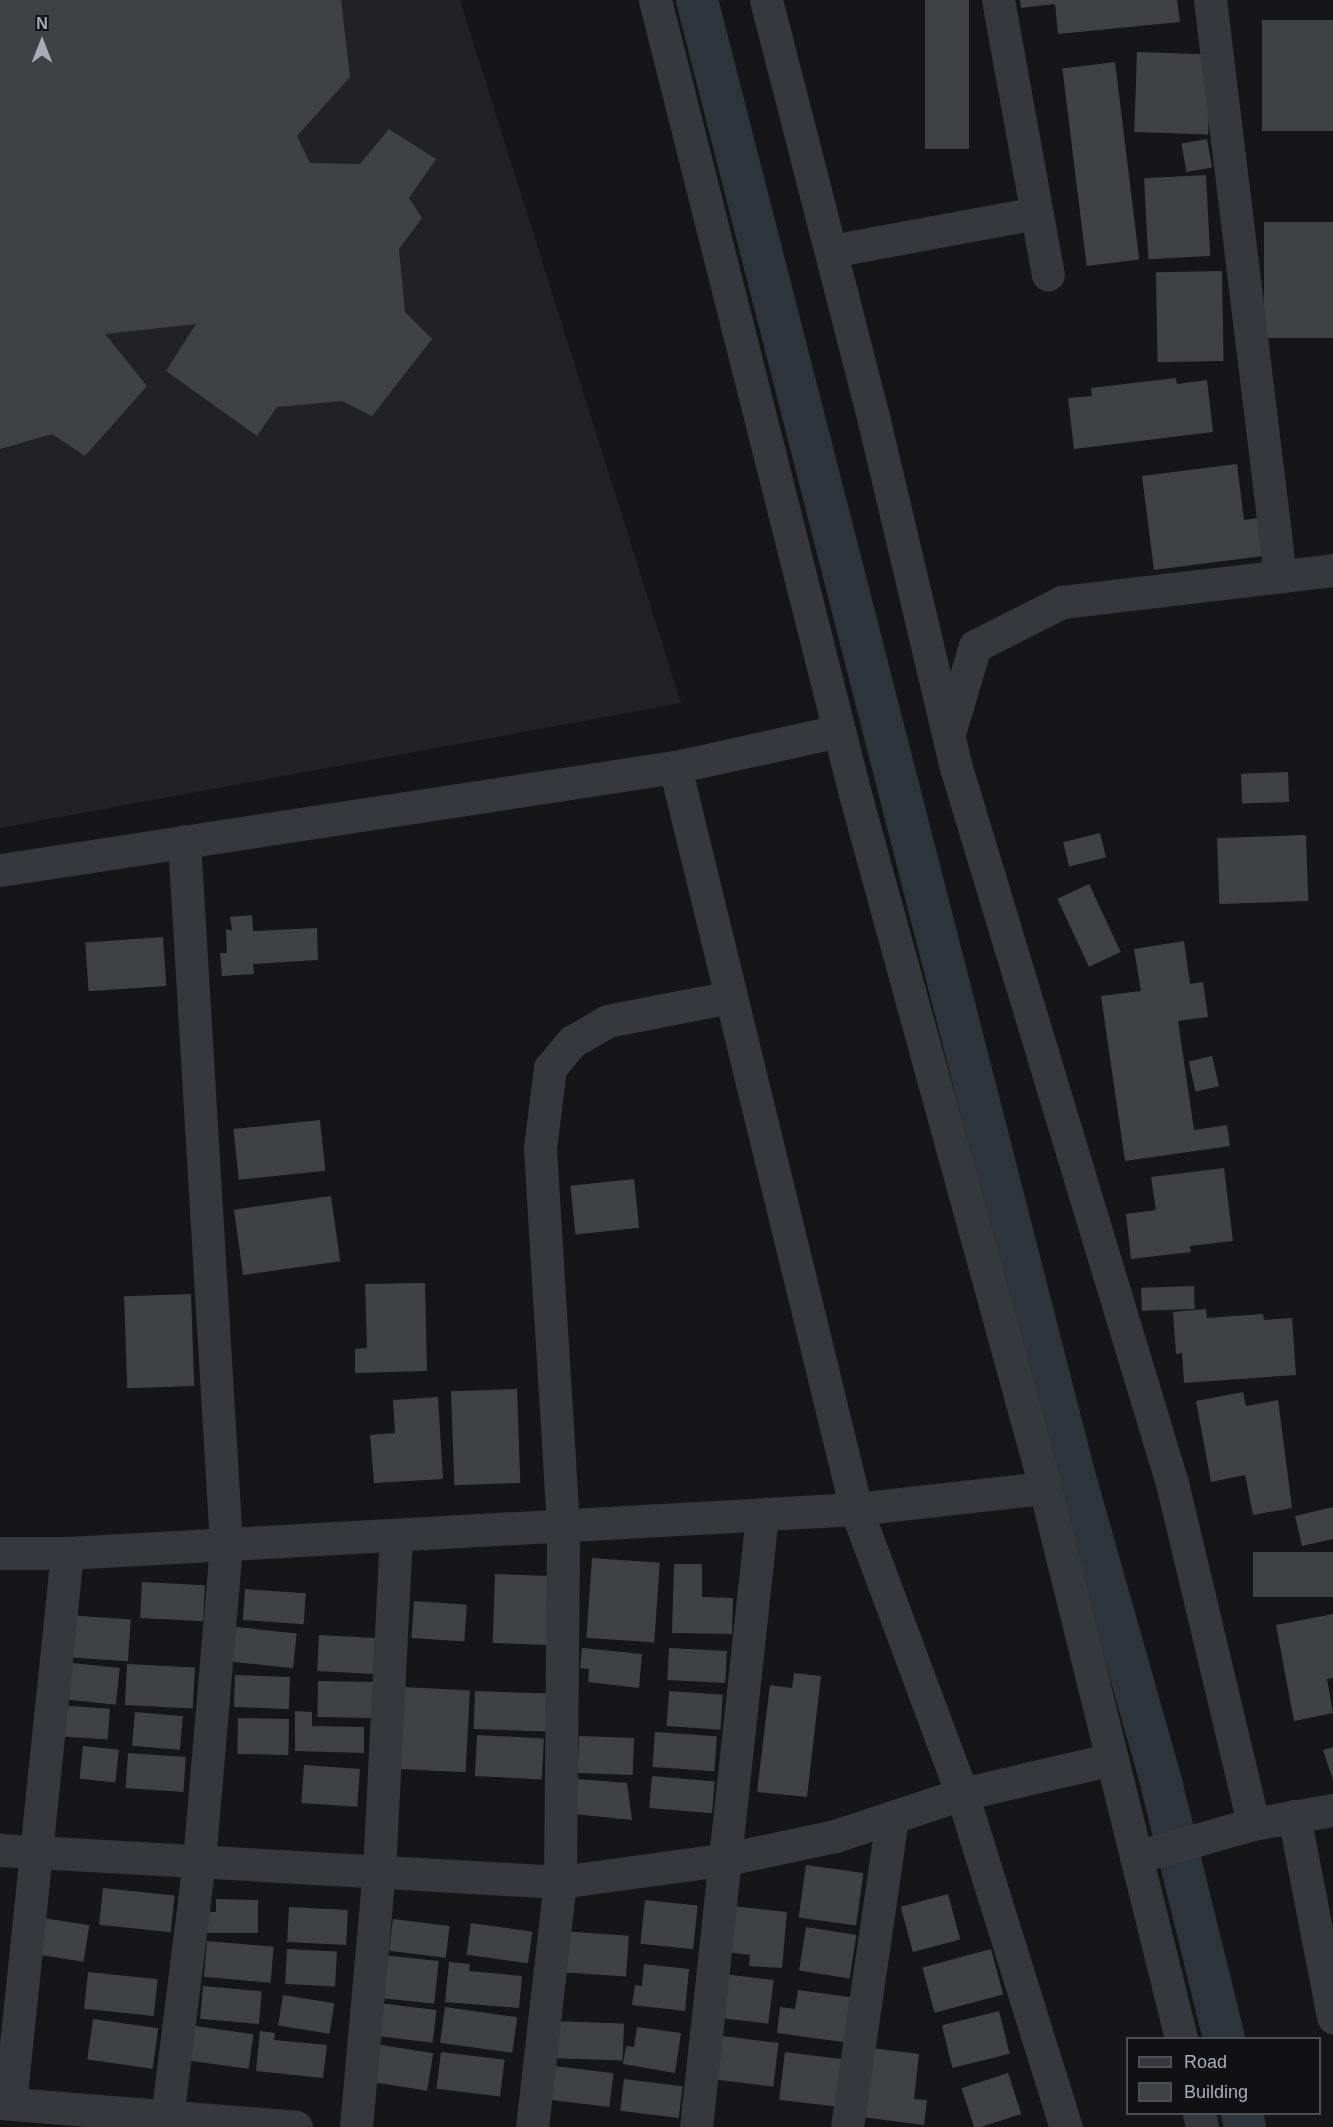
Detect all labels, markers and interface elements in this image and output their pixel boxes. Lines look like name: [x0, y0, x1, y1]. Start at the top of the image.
north arrow: [12, 12, 72, 72]
text: N: [36, 15, 48, 32]
legend: [1126, 2037, 1321, 2115]
text: Road: [1184, 2052, 1227, 2072]
text: Building: [1184, 2082, 1248, 2102]

